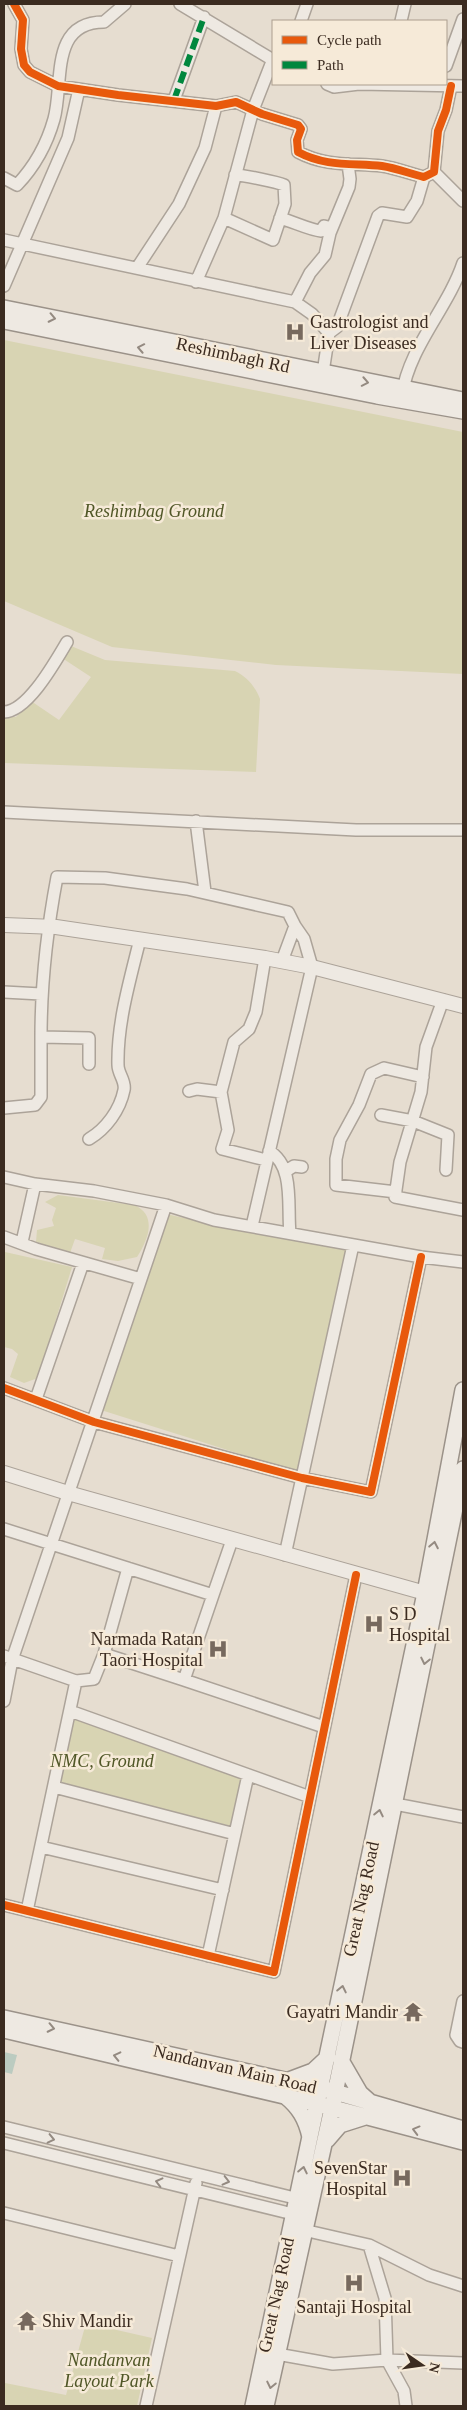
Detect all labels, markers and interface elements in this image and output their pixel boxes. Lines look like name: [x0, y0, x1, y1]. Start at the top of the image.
legend: [272, 20, 447, 85]
text: Cycle path: [317, 32, 382, 48]
text: Path: [317, 57, 344, 73]
one-way arrow: [47, 312, 56, 323]
place label: Gastrologist and Liver Diseases: [310, 312, 429, 353]
hospital icon: Gastrologist and Liver Diseases: [284, 321, 306, 343]
street label: Reshimbagh Rd: [174, 333, 292, 377]
one-way arrow: [136, 344, 145, 354]
one-way arrow: [361, 376, 370, 387]
park label: Reshimbag Ground: [83, 501, 225, 521]
one-way arrow: [428, 1541, 439, 1550]
place label: S D Hospital: [389, 1604, 450, 1645]
hospital icon: S D Hospital: [363, 1613, 385, 1635]
place label: Narmada Ratan Taori Hospital: [91, 1629, 203, 1670]
hospital icon: Narmada Ratan Taori Hospital: [207, 1638, 229, 1660]
one-way arrow: [420, 1657, 431, 1665]
park label: NMC, Ground: [49, 1751, 155, 1771]
one-way arrow: [373, 1808, 384, 1817]
street label: Great Nag Road: [339, 1840, 383, 1958]
one-way arrow: [336, 1984, 347, 1993]
temple icon: Gayatri Mandir: [402, 2001, 424, 2023]
place label: Gayatri Mandir: [287, 2002, 398, 2022]
one-way arrow: [47, 2022, 56, 2033]
street label: Nandanvan Main Road: [151, 2040, 319, 2098]
one-way arrow: [113, 2051, 122, 2062]
one-way arrow: [413, 2125, 421, 2135]
one-way arrow: [47, 2133, 56, 2144]
place label: SevenStar Hospital: [314, 2158, 387, 2199]
one-way arrow: [297, 2166, 308, 2175]
hospital icon: SevenStar Hospital: [391, 2167, 413, 2189]
one-way arrow: [222, 2175, 231, 2186]
one-way arrow: [155, 2177, 163, 2187]
street label: Great Nag Road: [254, 2236, 298, 2354]
hospital icon: Santaji Hospital: [343, 2272, 365, 2294]
place label: Santaji Hospital: [296, 2297, 412, 2317]
temple icon: Shiv Mandir: [16, 2310, 38, 2332]
place label: Shiv Mandir: [42, 2311, 133, 2331]
north arrow: [397, 2340, 447, 2390]
park label: Nandanvan Layout Park: [63, 2350, 155, 2391]
text: N: [426, 2361, 443, 2374]
one-way arrow: [266, 2380, 276, 2389]

